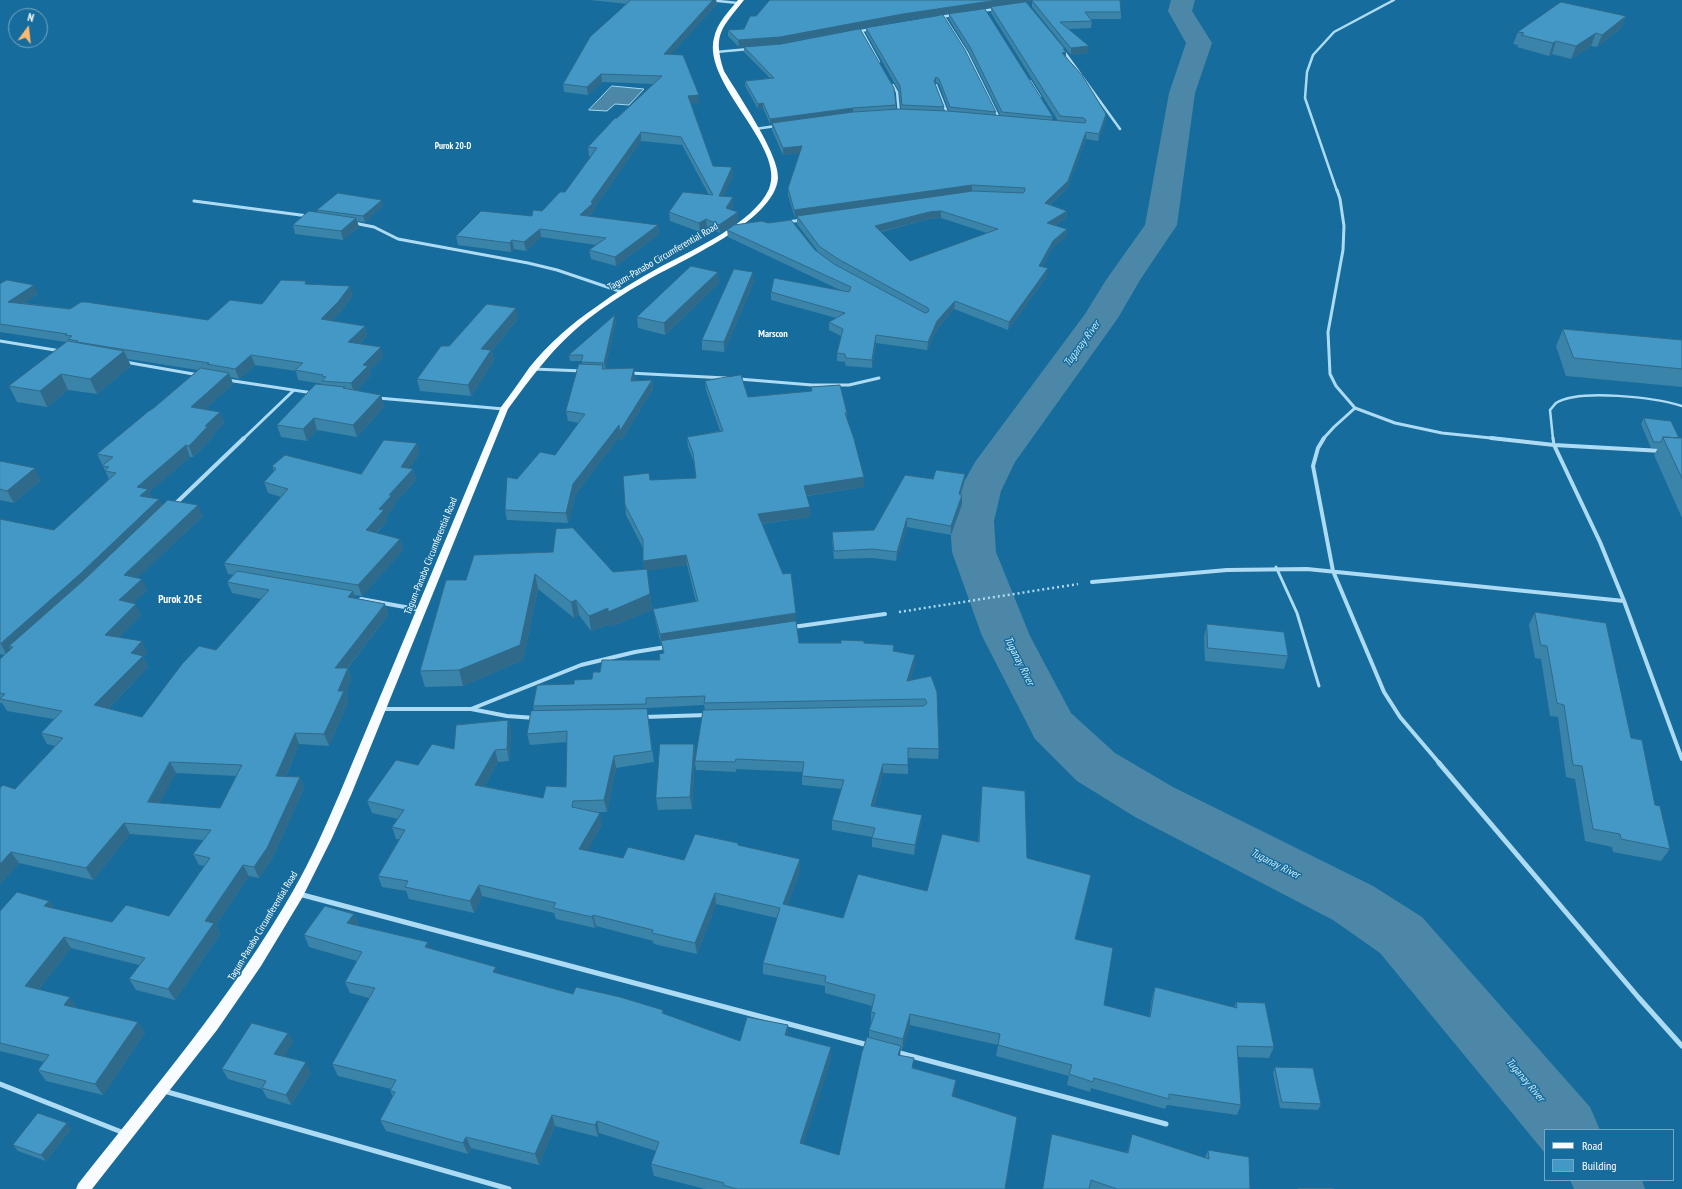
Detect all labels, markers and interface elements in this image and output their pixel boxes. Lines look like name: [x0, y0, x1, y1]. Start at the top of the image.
north arrow: [8, 8, 48, 48]
text: N: [26, 10, 36, 25]
district label: Purok 20-D: [435, 141, 471, 151]
street label: Tagum-Panabo Circumferential Road: [606, 220, 720, 294]
water label: Tuganay River: [1061, 319, 1103, 369]
district label: Marscon: [758, 328, 788, 340]
street label: Tagum-Panabo Circumferential Road: [402, 496, 460, 616]
district label: Purok 20-E: [158, 593, 202, 607]
water label: Tuganay River: [1001, 634, 1037, 688]
water label: Tuganay River: [1248, 846, 1302, 882]
street label: Tagum-Panabo Circumferential Road: [226, 869, 300, 983]
water label: Tuganay River: [1503, 1055, 1547, 1105]
legend: [1544, 1129, 1674, 1181]
text: Road: [1582, 1138, 1602, 1153]
text: Building: [1582, 1158, 1617, 1173]

